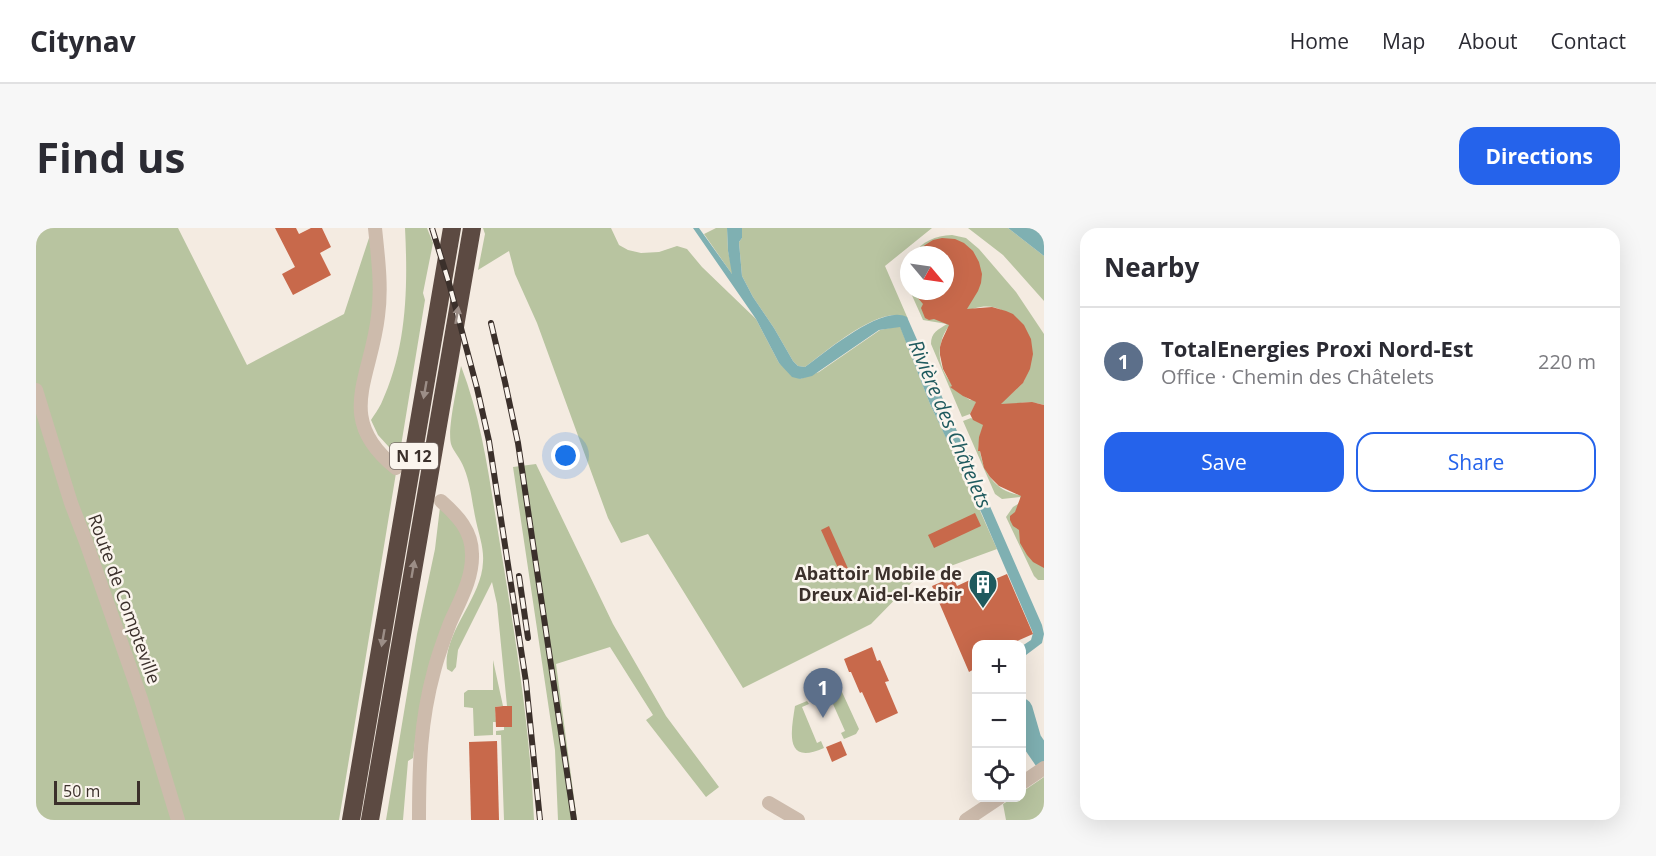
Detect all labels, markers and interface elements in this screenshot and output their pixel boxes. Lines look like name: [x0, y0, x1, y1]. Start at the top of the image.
text: Citynav: [30, 22, 136, 60]
text: Home: [1290, 27, 1349, 55]
text: Map: [1382, 27, 1425, 55]
text: About: [1458, 27, 1518, 55]
text: Contact: [1551, 27, 1626, 55]
button: Directions: [1459, 127, 1620, 185]
text: Find us: [36, 128, 185, 185]
north arrow: [900, 246, 954, 300]
text: Nearby: [1104, 249, 1199, 285]
one-way arrow: [453, 306, 462, 325]
text: TotalEnergies Proxi Nord-Est: [1161, 333, 1473, 363]
water label: Rivière des Châtelets: [903, 335, 998, 512]
text: 1: [1118, 348, 1129, 375]
text: 220 m: [1538, 348, 1596, 375]
text: Office · Chemin des Châtelets: [1161, 363, 1434, 390]
one-way arrow: [420, 381, 429, 400]
button: Save: [1104, 432, 1344, 492]
button: Share: [1356, 432, 1596, 492]
your location: [551, 441, 580, 470]
road number: N 12: [390, 443, 438, 469]
street label: Route de Compteville: [83, 510, 167, 687]
one-way arrow: [409, 559, 418, 578]
place label: Abattoir Mobile de Dreux Aid-el-Kebir: [794, 561, 962, 606]
building icon: Abattoir Mobile de Dreux Aid-el-Kebir: [967, 568, 999, 610]
one-way arrow: [378, 628, 387, 647]
map controls: [972, 640, 1026, 802]
button: +: [972, 640, 1026, 694]
pin: 1: [804, 668, 842, 718]
button: −: [972, 694, 1026, 748]
button: locate: [972, 748, 1026, 802]
scale bar: [54, 778, 140, 806]
text: 50 m: [63, 780, 100, 802]

